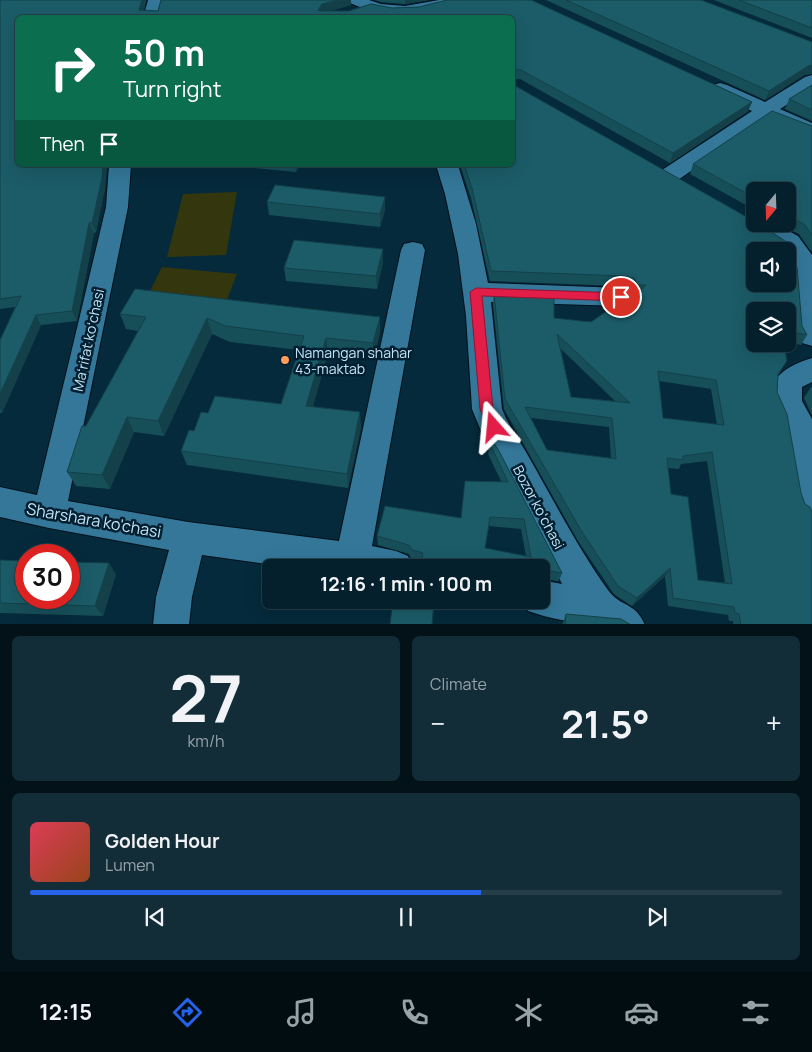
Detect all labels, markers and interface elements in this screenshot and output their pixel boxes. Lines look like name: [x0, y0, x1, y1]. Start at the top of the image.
text: 50 m: [123, 29, 205, 77]
icon: right: [40, 35, 105, 100]
text: Turn right: [123, 74, 221, 104]
icon: arrive: [95, 130, 123, 158]
text: Then: [40, 131, 85, 157]
north arrow: [746, 182, 796, 232]
map controls: [746, 182, 796, 352]
button: sound: [746, 242, 796, 292]
pin: [600, 276, 642, 318]
icon: arrive: [607, 283, 635, 311]
street label: Maʻrifat koʻchasi: [68, 287, 108, 393]
button: layers: [746, 302, 796, 352]
place label: Namangan shahar 43-maktab: [295, 343, 412, 378]
marker: Namangan shahar 43-maktab: [279, 354, 291, 366]
position arrow: [467, 400, 519, 452]
street label: Bozor koʻchasi: [509, 462, 569, 552]
street label: Sharshara ko'chasi: [25, 497, 163, 543]
speed limit sign: 30: [15, 544, 80, 609]
text: 12:16 · 1 min · 100 m: [320, 571, 492, 597]
text: 27: [169, 653, 243, 742]
text: Climate: [430, 673, 487, 695]
text: 21.5°: [561, 697, 650, 749]
text: −: [430, 704, 445, 742]
text: +: [766, 704, 782, 742]
text: km/h: [187, 730, 225, 752]
text: Golden Hour: [105, 828, 219, 854]
text: Lumen: [105, 854, 155, 876]
icon: previous: [141, 903, 169, 931]
icon: pause: [392, 903, 420, 931]
icon: next: [643, 903, 671, 931]
icon: directions: [170, 995, 205, 1030]
icon: music: [284, 995, 319, 1030]
icon: phone: [397, 995, 432, 1030]
icon: climate: [511, 995, 546, 1030]
icon: car: [624, 995, 659, 1030]
icon: filters: [738, 995, 773, 1030]
text: 12:15: [39, 997, 92, 1027]

